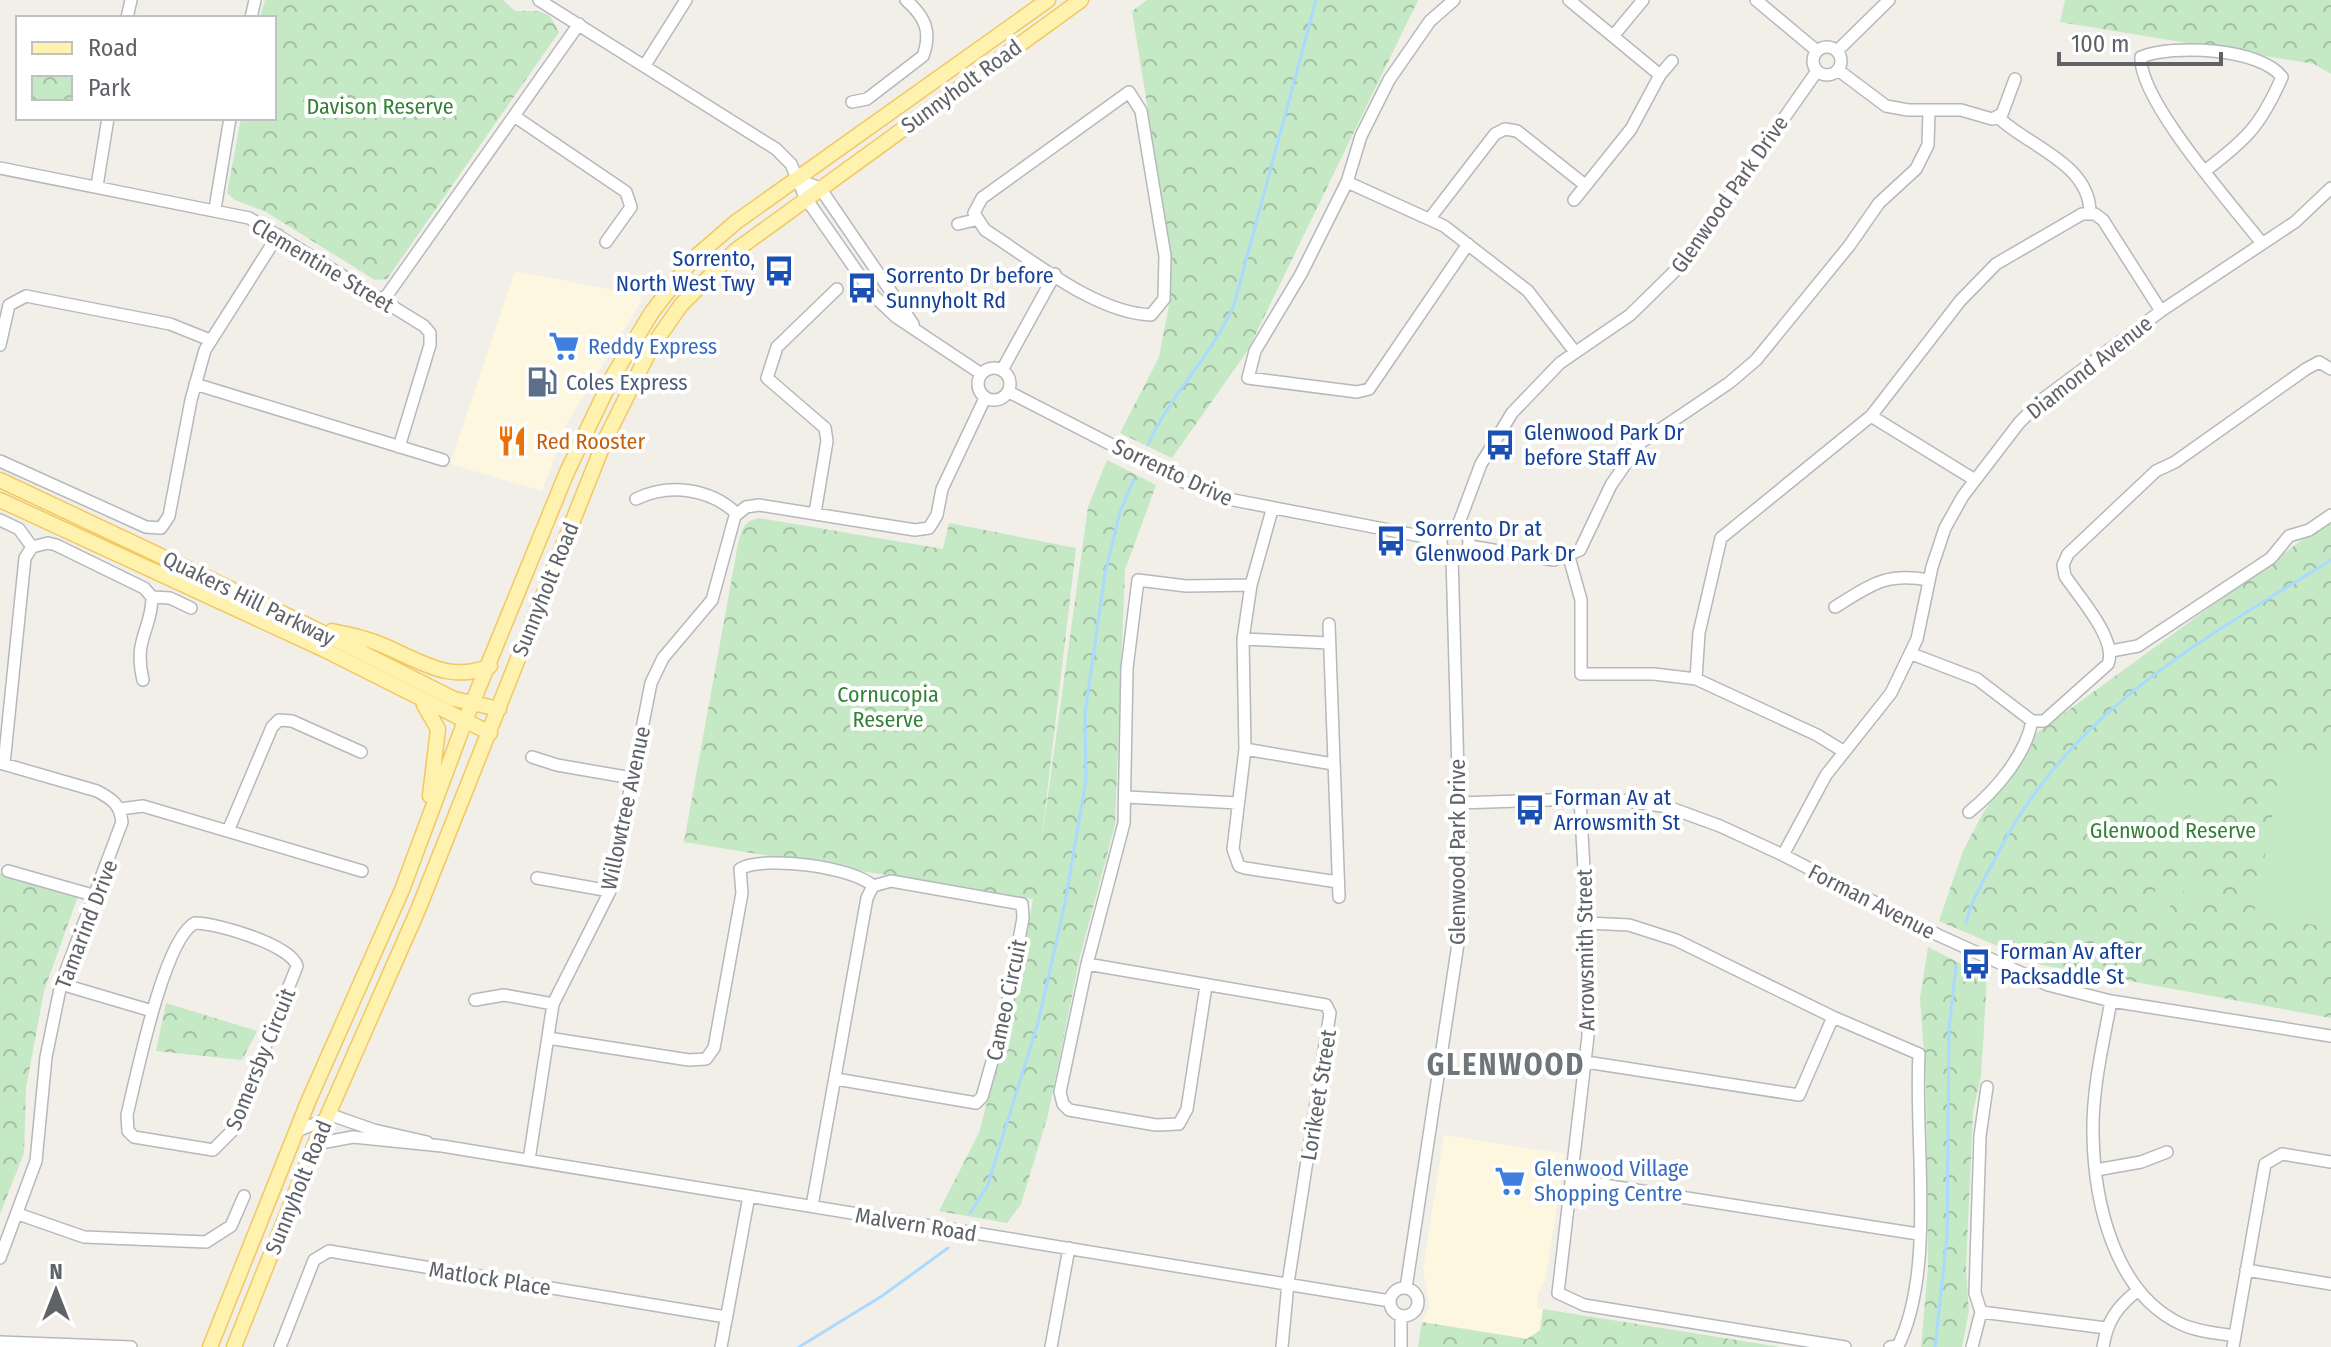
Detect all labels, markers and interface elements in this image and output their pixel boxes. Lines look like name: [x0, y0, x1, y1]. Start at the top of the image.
legend: [16, 16, 276, 120]
scale bar: [2059, 16, 2221, 66]
text: 100 m: [2071, 30, 2129, 58]
text: Road: [88, 34, 138, 62]
street label: Sunnyholt Road: [896, 34, 1027, 139]
text: Park: [88, 74, 131, 102]
park label: Davison Reserve: [306, 93, 454, 120]
street label: Glenwood Park Drive: [1665, 110, 1794, 278]
street label: Clementine Street: [247, 212, 400, 319]
place label: Sorrento, North West Twy: [616, 245, 755, 297]
bus stop icon: Sorrento, North West Twy: [762, 254, 796, 288]
place label: Sorrento Dr before Sunnyholt Rd: [886, 262, 1054, 314]
bus stop icon: Sorrento Dr before Sunnyholt Rd: [845, 271, 879, 305]
street label: Diamond Avenue: [2021, 310, 2158, 425]
supermarket icon: Reddy Express: [547, 329, 581, 363]
place label: Reddy Express: [588, 333, 717, 360]
fuel station icon: Coles Express: [525, 365, 559, 399]
place label: Coles Express: [566, 369, 688, 396]
place label: Glenwood Park Dr before Staff Av: [1524, 419, 1684, 471]
restaurant icon: Red Rooster: [495, 424, 529, 458]
place label: Red Rooster: [536, 428, 645, 455]
bus stop icon: Glenwood Park Dr before Staff Av: [1483, 428, 1517, 462]
street label: Sorrento Drive: [1108, 433, 1237, 512]
place label: Sorrento Dr at Glenwood Park Dr: [1415, 515, 1575, 567]
street label: Sunnyholt Road: [506, 518, 585, 660]
bus stop icon: Sorrento Dr at Glenwood Park Dr: [1374, 524, 1408, 558]
street label: Quakers Hill Parkway: [158, 545, 339, 652]
park label: Cornucopia Reserve: [837, 681, 939, 733]
street label: Willowtree Avenue: [595, 724, 656, 892]
street label: Glenwood Park Drive: [1444, 759, 1471, 945]
place label: Forman Av at Arrowsmith St: [1554, 784, 1681, 836]
bus stop icon: Forman Av at Arrowsmith St: [1513, 793, 1547, 827]
park label: Glenwood Reserve: [2090, 817, 2256, 844]
street label: Tamarind Drive: [50, 856, 123, 992]
street label: Forman Avenue: [1804, 858, 1940, 945]
street label: Arrowsmith Street: [1571, 868, 1600, 1031]
street label: Cameo Circuit: [980, 936, 1033, 1063]
place label: Forman Av after Packsaddle St: [2000, 938, 2142, 990]
bus stop icon: Forman Av after Packsaddle St: [1959, 947, 1993, 981]
street label: Somersby Circuit: [220, 983, 302, 1134]
street label: Lorikeet Street: [1295, 1027, 1342, 1163]
district label: GLENWOOD: [1427, 1047, 1585, 1083]
street label: Sunnyholt Road: [259, 1116, 338, 1258]
place label: Glenwood Village Shopping Centre: [1534, 1155, 1689, 1207]
supermarket icon: Glenwood Village Shopping Centre: [1493, 1164, 1527, 1198]
street label: Malvern Road: [853, 1202, 978, 1247]
north arrow: [16, 1251, 96, 1331]
street label: Matlock Place: [427, 1256, 553, 1301]
text: N: [49, 1258, 63, 1285]

